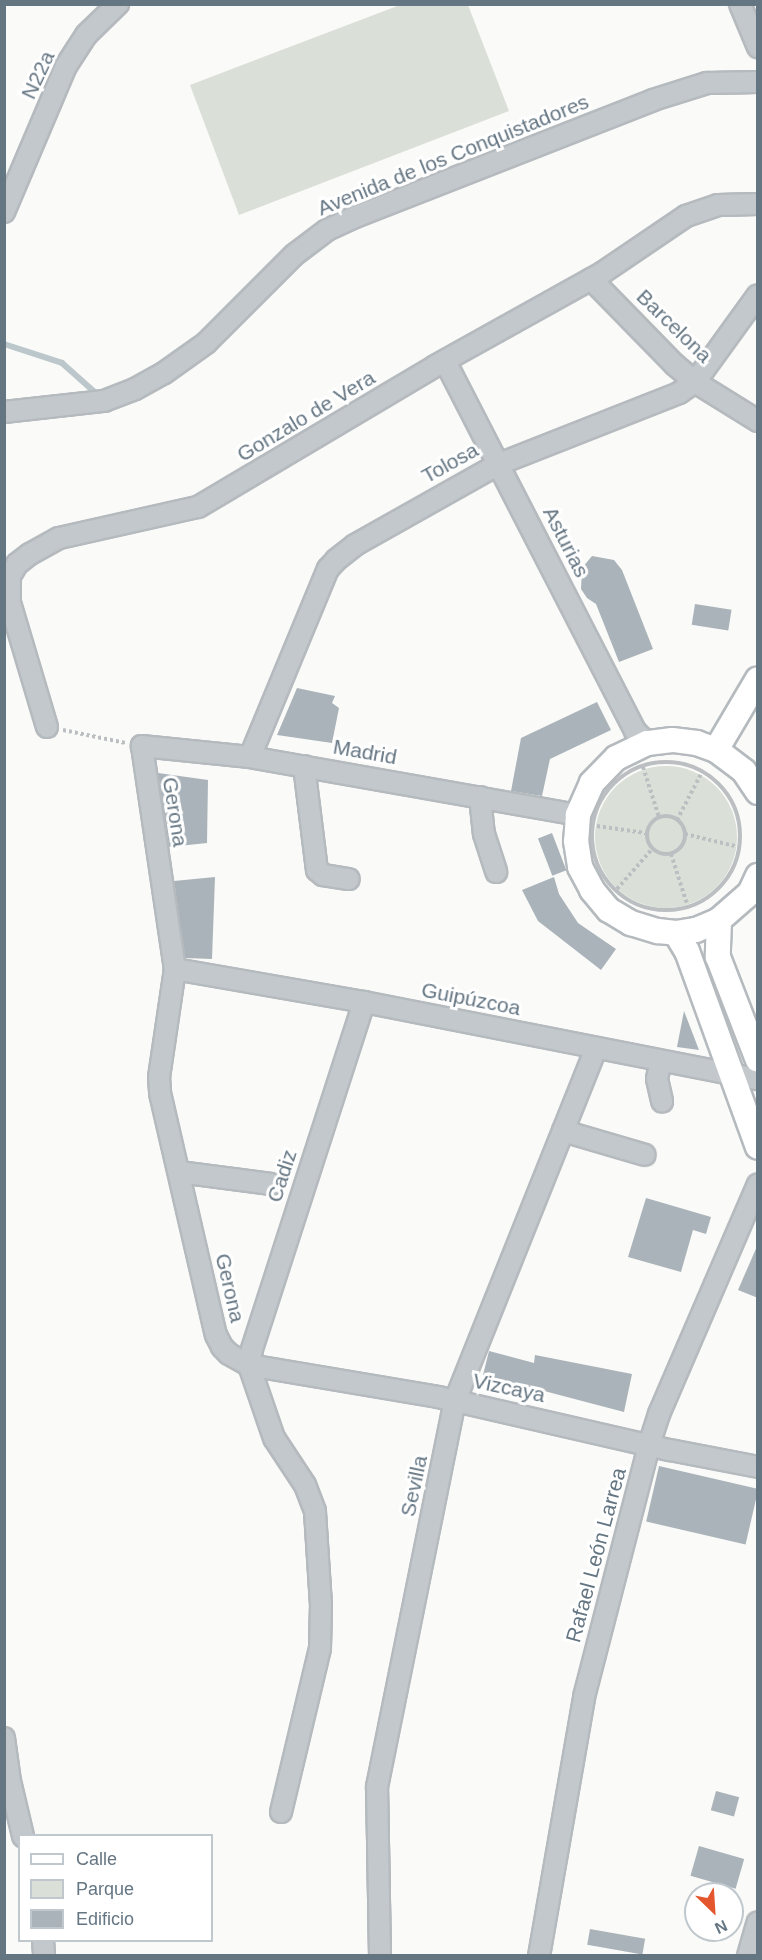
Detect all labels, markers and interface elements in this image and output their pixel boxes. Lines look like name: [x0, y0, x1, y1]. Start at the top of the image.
street label: N22a: [16, 47, 60, 103]
street label: Avenida de los Conquistadores: [314, 89, 592, 221]
street label: Barcelona: [631, 284, 717, 368]
street label: Gonzalo de Vera: [232, 365, 380, 467]
street label: Tolosa: [417, 437, 483, 489]
street label: Asturias: [538, 502, 594, 582]
street label: Madrid: [331, 734, 399, 770]
street label: Gerona: [157, 775, 193, 849]
street label: Guipúzcoa: [419, 977, 523, 1021]
street label: Cadiz: [262, 1147, 302, 1205]
street label: Gerona: [210, 1251, 250, 1325]
street label: Vizcaya: [471, 1368, 547, 1408]
street label: Sevilla: [395, 1453, 433, 1519]
street label: Rafael León Larrea: [561, 1465, 631, 1645]
legend: [18, 1834, 213, 1942]
text: Calle: [76, 1849, 117, 1869]
text: Parque: [76, 1879, 134, 1899]
north arrow: [684, 1882, 744, 1942]
text: Edificio: [76, 1909, 134, 1929]
text: N: [712, 1917, 730, 1937]

